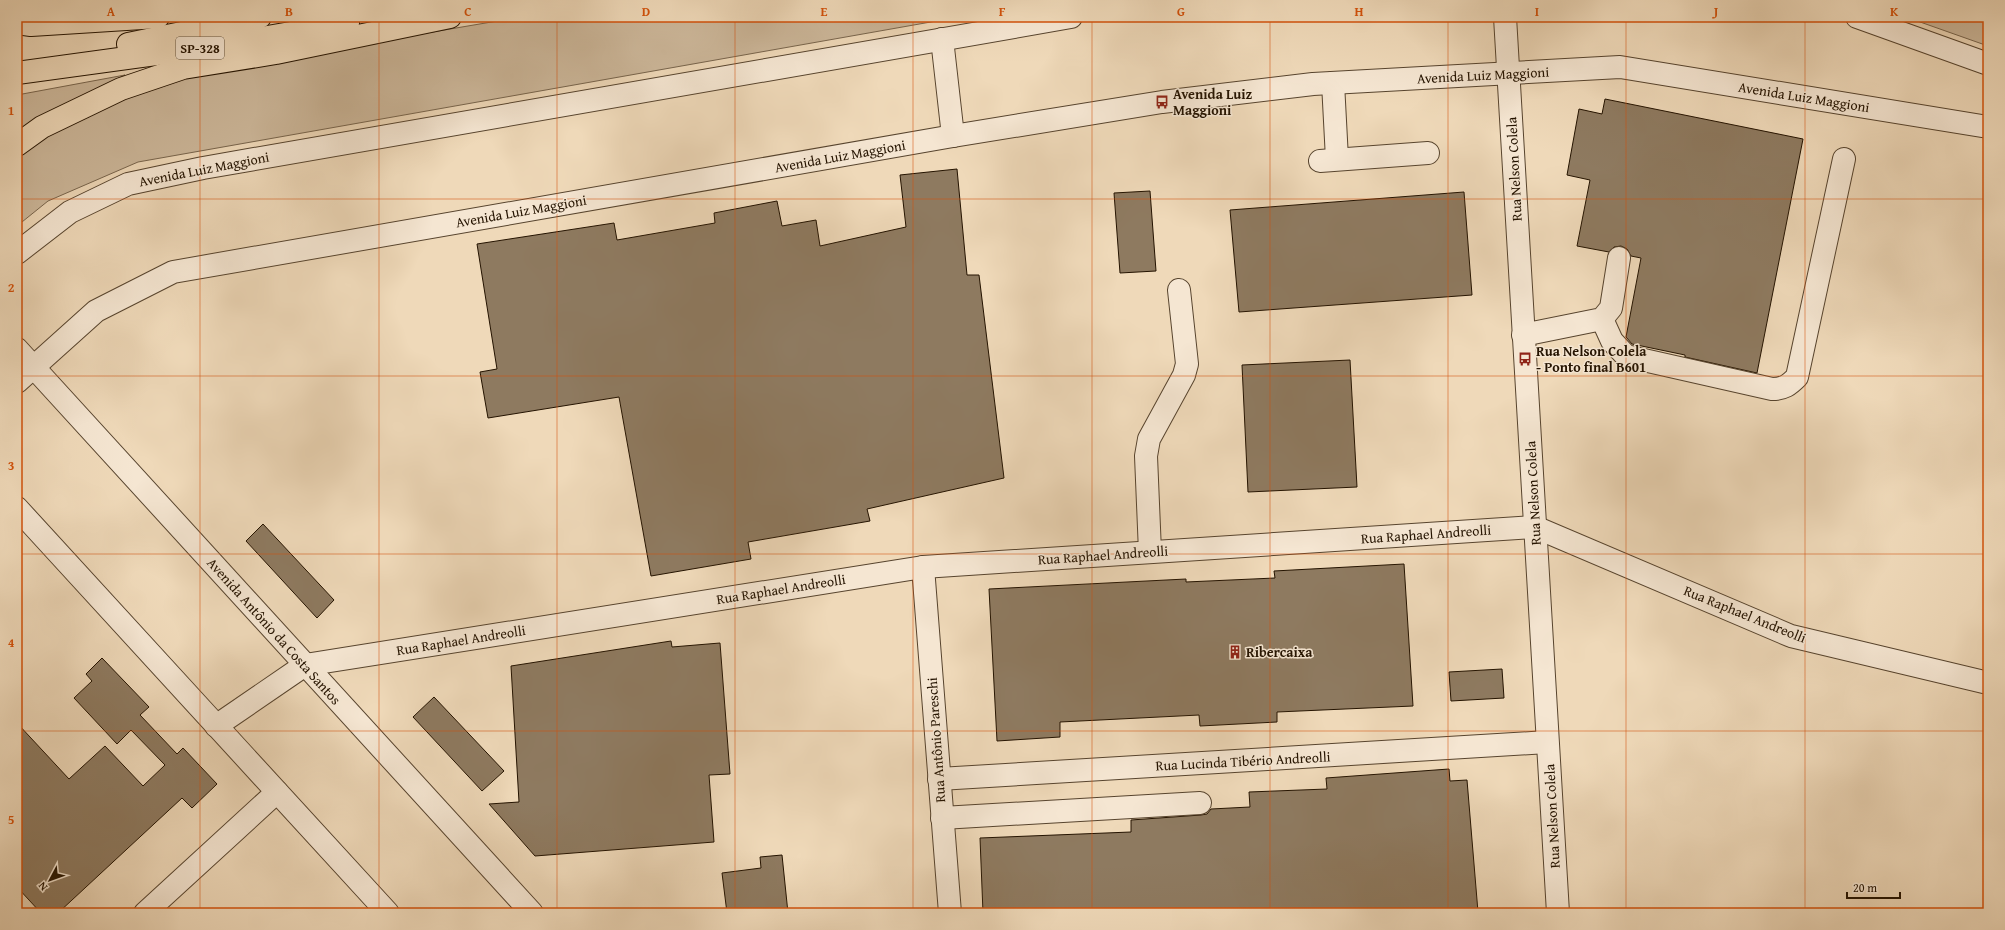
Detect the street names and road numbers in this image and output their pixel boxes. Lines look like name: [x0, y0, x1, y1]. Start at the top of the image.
road number: SP-328: [176, 37, 224, 59]
street label: Avenida Luiz Maggioni: [1416, 62, 1550, 88]
street label: Avenida Luiz Maggioni: [1737, 77, 1871, 117]
street label: Rua Nelson Colela: [1501, 116, 1527, 222]
street label: Avenida Luiz Maggioni: [773, 135, 907, 177]
street label: Avenida Luiz Maggioni: [137, 147, 271, 191]
street label: Avenida Luiz Maggioni: [454, 190, 588, 232]
street label: Rua Nelson Colela: [1520, 440, 1546, 546]
street label: Rua Raphael Andreolli: [1360, 519, 1492, 549]
street label: Rua Raphael Andreolli: [1037, 540, 1169, 570]
street label: Avenida Antônio da Costa Santos: [202, 553, 346, 709]
street label: Rua Raphael Andreolli: [715, 569, 847, 609]
street label: Rua Raphael Andreolli: [1681, 580, 1809, 648]
street label: Rua Raphael Andreolli: [395, 620, 527, 660]
street label: Rua Antônio Pareschi: [922, 677, 950, 803]
street label: Rua Lucinda Tibério Andreolli: [1155, 746, 1331, 776]
street label: Rua Nelson Colela: [1539, 763, 1565, 869]

